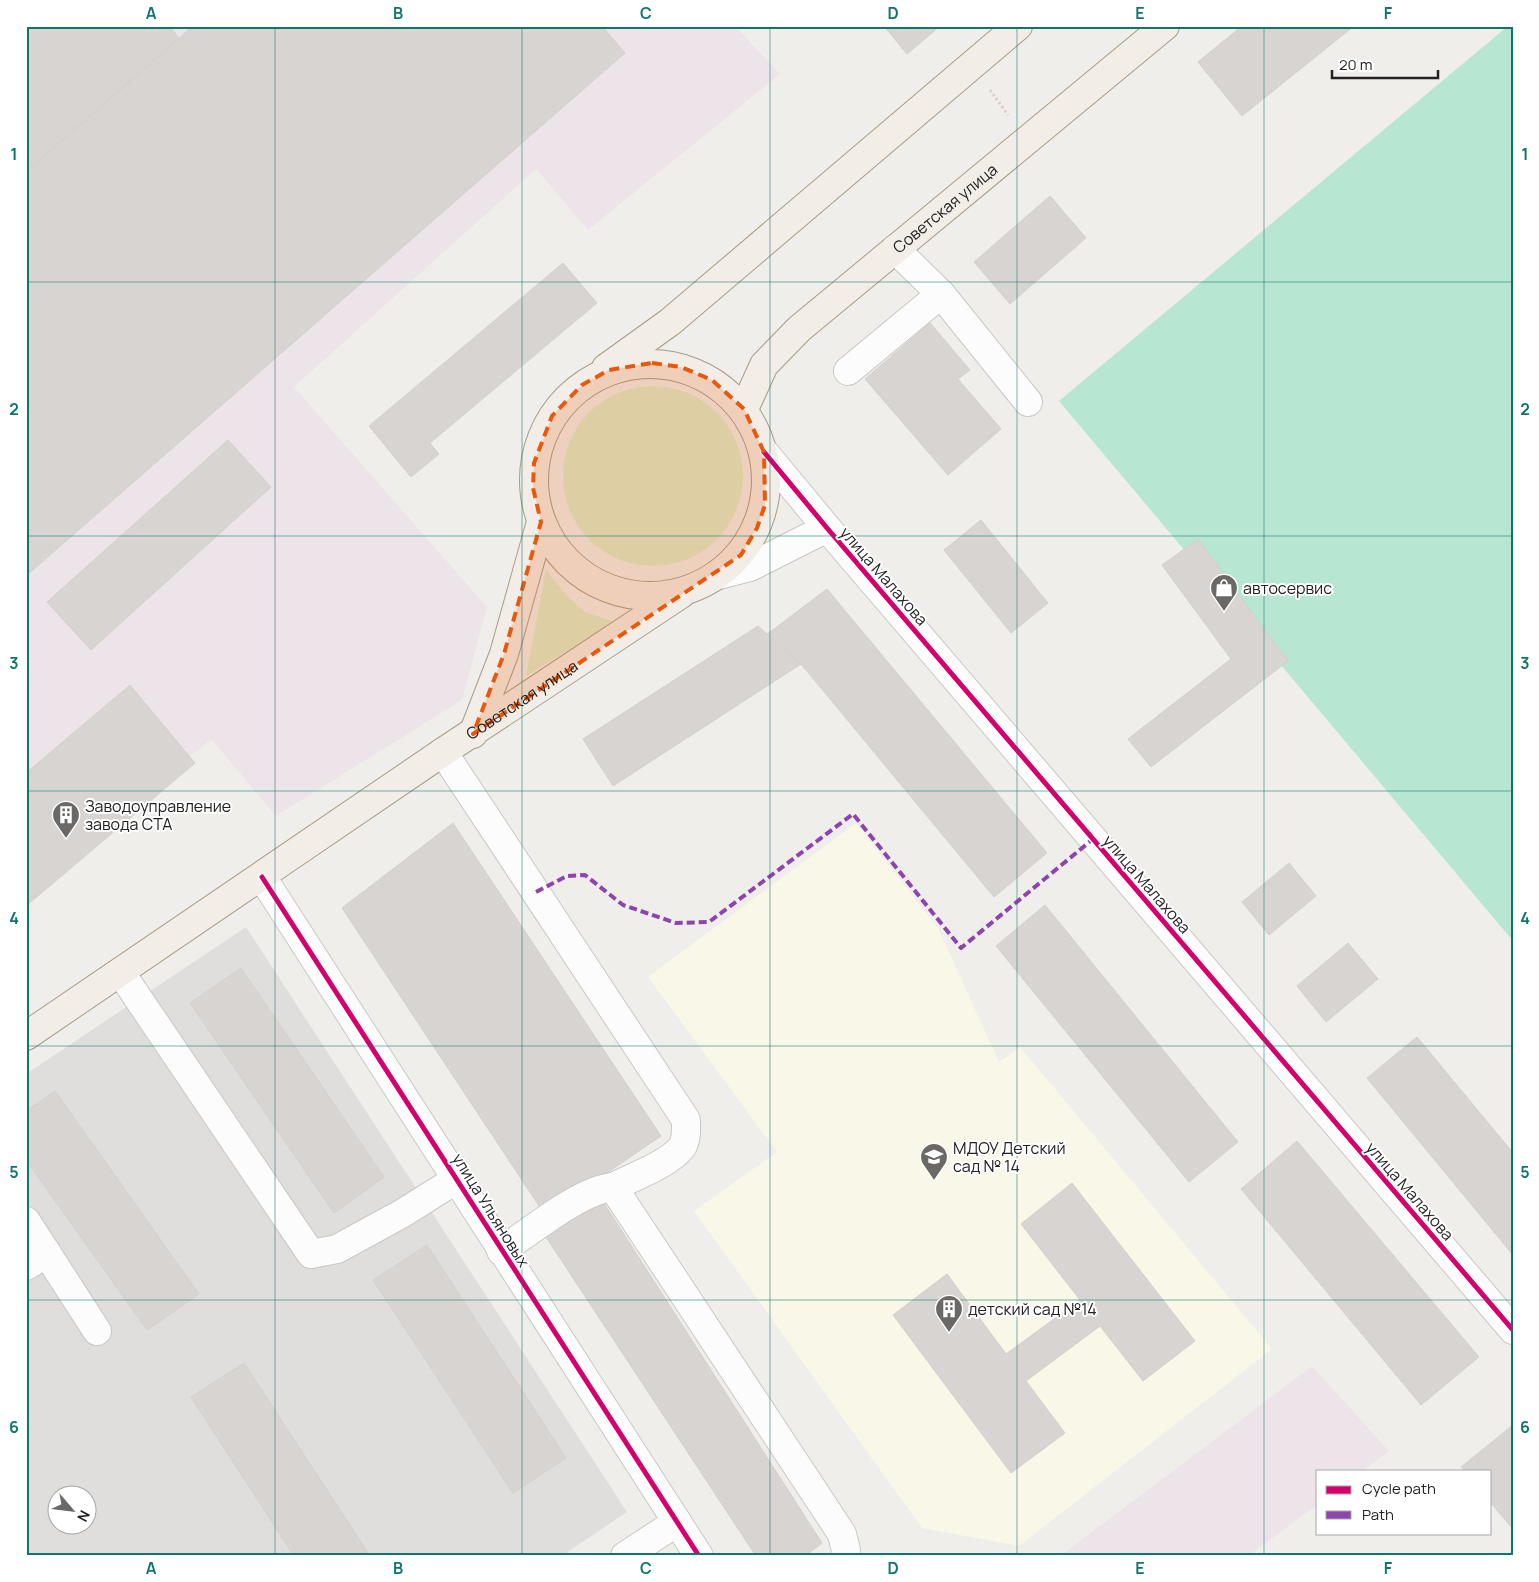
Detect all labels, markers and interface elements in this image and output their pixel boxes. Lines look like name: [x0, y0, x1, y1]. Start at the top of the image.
text: A: [146, 2, 157, 24]
text: B: [393, 2, 403, 24]
text: C: [640, 2, 652, 24]
text: D: [887, 2, 899, 24]
text: E: [1135, 2, 1145, 24]
text: F: [1384, 2, 1393, 24]
scale bar: [1332, 48, 1438, 80]
text: 20 m: [1339, 54, 1372, 75]
text: 1: [10, 143, 18, 165]
text: 1: [1521, 143, 1529, 165]
street label: Советская улица: [888, 158, 1002, 258]
text: 2: [9, 398, 19, 420]
text: 2: [1520, 398, 1530, 420]
street label: улица Малахова: [835, 522, 933, 630]
shop icon: автосервис: [1209, 573, 1239, 612]
place label: автосервис: [1243, 577, 1332, 599]
text: 3: [9, 652, 19, 674]
text: 3: [1520, 652, 1530, 674]
street label: Советская улица: [462, 655, 582, 745]
place label: Заводоуправление завода СТА: [85, 795, 231, 835]
building icon: Заводоуправление завода СТА: [51, 800, 81, 839]
street label: улица Малахова: [1098, 830, 1196, 938]
text: 4: [9, 907, 19, 929]
text: 4: [1520, 907, 1530, 929]
place label: МДОУ Детский сад № 14: [953, 1137, 1066, 1177]
street label: улица Малахова: [1361, 1137, 1459, 1245]
school or university icon: МДОУ Детский сад № 14: [919, 1142, 949, 1181]
street label: улица Ульяновых: [447, 1149, 535, 1272]
text: 5: [9, 1161, 19, 1183]
text: 5: [1520, 1161, 1530, 1183]
building icon: детский сад №14: [934, 1294, 964, 1333]
place label: детский сад №14: [968, 1298, 1097, 1320]
text: 6: [9, 1416, 19, 1438]
text: 6: [1520, 1416, 1530, 1438]
legend: [1316, 1470, 1492, 1534]
text: Cycle path: [1362, 1478, 1436, 1499]
north arrow: [48, 1484, 98, 1534]
text: Path: [1362, 1504, 1394, 1525]
text: N: [73, 1507, 95, 1525]
text: A: [146, 1557, 157, 1579]
text: B: [393, 1557, 403, 1579]
text: C: [640, 1557, 652, 1579]
text: D: [887, 1557, 899, 1579]
text: E: [1135, 1557, 1145, 1579]
text: F: [1384, 1557, 1393, 1579]

